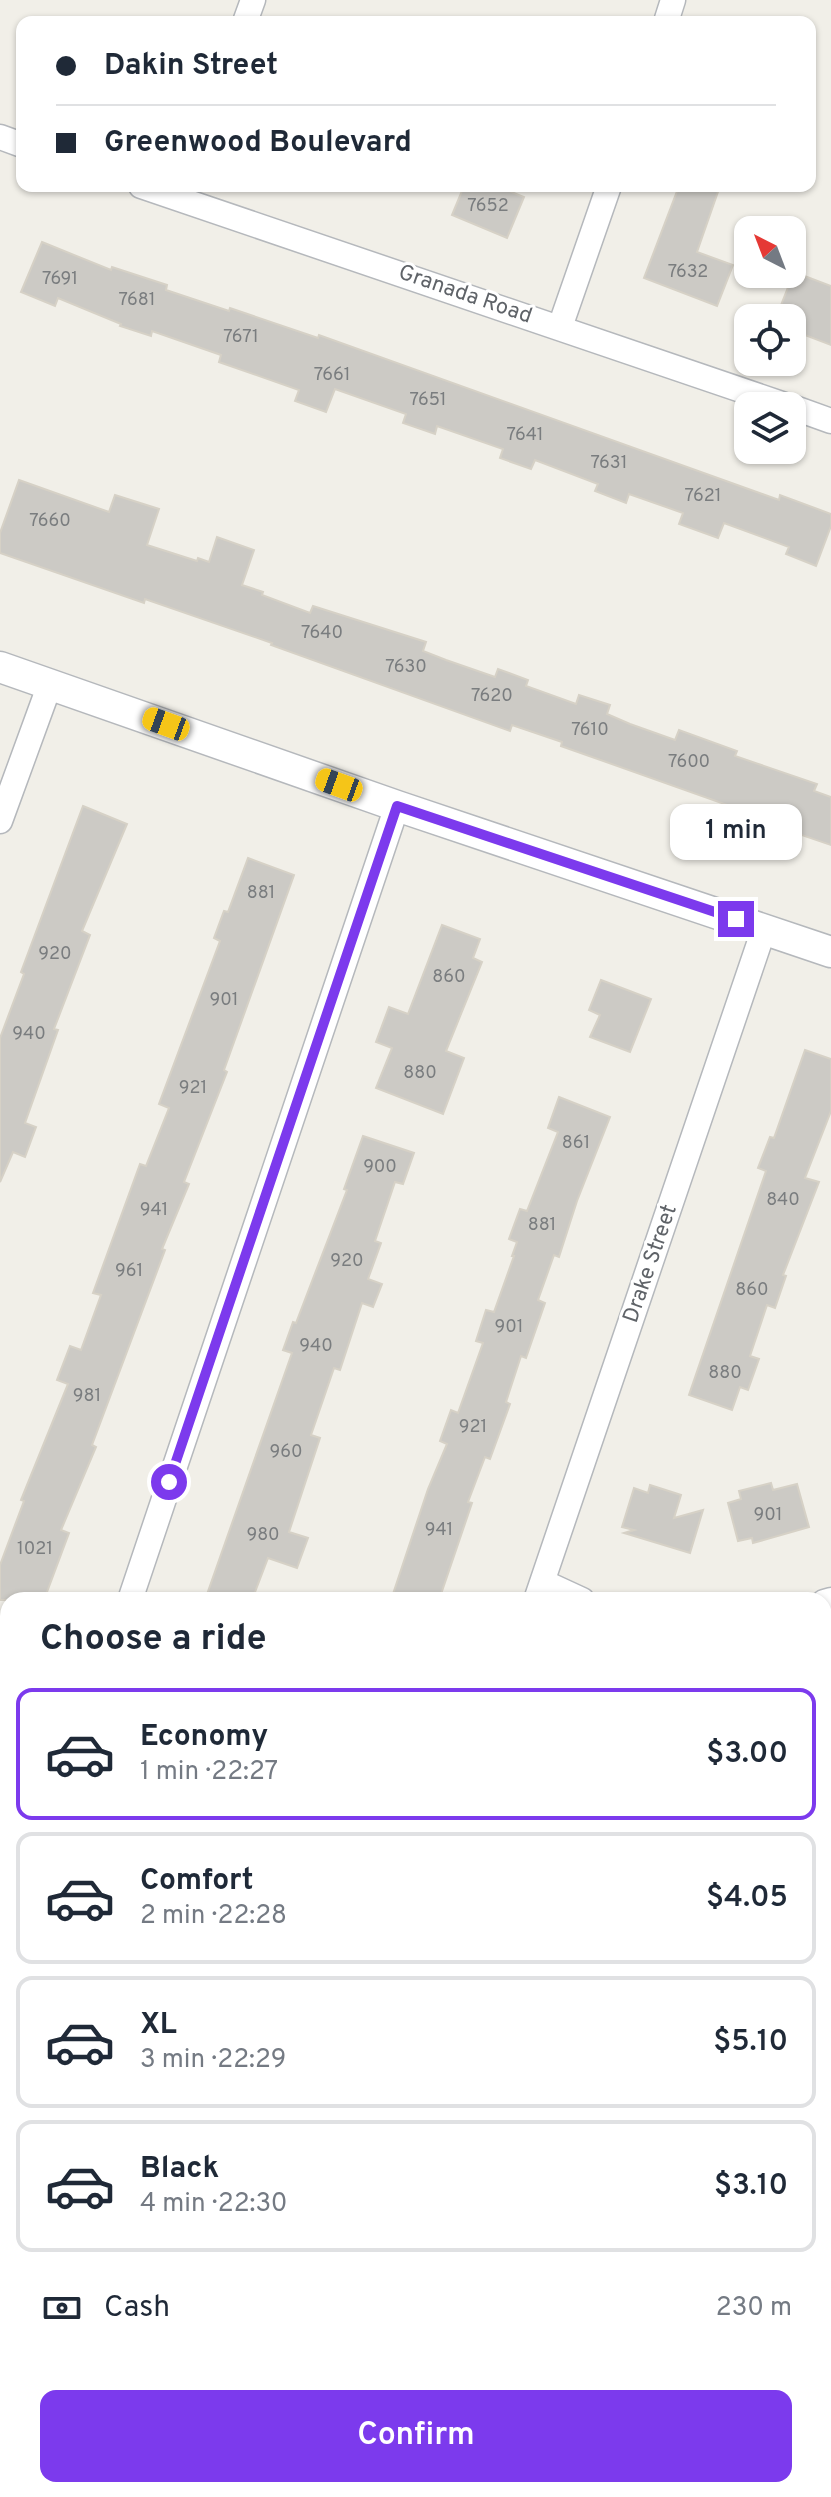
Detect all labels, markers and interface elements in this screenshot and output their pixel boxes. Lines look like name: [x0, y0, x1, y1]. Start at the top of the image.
text: Dakin Street: [104, 48, 278, 85]
text: Greenwood Boulevard: [104, 125, 412, 162]
house number: 7652: [467, 195, 509, 218]
north arrow: [734, 216, 806, 288]
map controls: [734, 216, 806, 464]
street label: Granada Road: [395, 260, 535, 330]
house number: 7632: [668, 261, 708, 284]
house number: 7691: [42, 268, 78, 291]
house number: 7681: [119, 289, 155, 312]
button: locate: [734, 304, 806, 376]
house number: 7671: [223, 326, 259, 349]
house number: 7661: [314, 364, 350, 387]
house number: 7651: [409, 389, 447, 412]
button: layers: [734, 392, 806, 464]
house number: 7641: [506, 424, 544, 447]
house number: 7631: [591, 452, 627, 475]
house number: 7621: [685, 485, 721, 508]
house number: 7660: [29, 510, 71, 533]
house number: 7640: [301, 622, 343, 645]
house number: 7630: [385, 656, 427, 679]
house number: 7620: [471, 685, 513, 708]
car: [139, 705, 193, 743]
house number: 7610: [571, 719, 609, 742]
house number: 7600: [668, 751, 710, 774]
car: [312, 766, 366, 804]
callout: 1 min: [670, 803, 802, 859]
text: 1 min: [705, 815, 767, 848]
house number: 881: [247, 882, 275, 905]
route end: [718, 901, 754, 937]
house number: 920: [38, 943, 72, 966]
house number: 860: [432, 966, 466, 989]
house number: 901: [210, 989, 238, 1012]
house number: 940: [12, 1023, 46, 1046]
house number: 880: [403, 1062, 437, 1085]
house number: 921: [179, 1077, 207, 1100]
house number: 861: [562, 1132, 590, 1155]
house number: 900: [363, 1156, 397, 1179]
house number: 840: [766, 1189, 800, 1212]
house number: 941: [140, 1199, 168, 1222]
street label: Drake Street: [618, 1201, 684, 1327]
house number: 881: [528, 1214, 556, 1237]
house number: 920: [330, 1250, 364, 1273]
house number: 961: [115, 1260, 143, 1283]
house number: 860: [735, 1279, 769, 1302]
house number: 901: [495, 1316, 523, 1339]
house number: 940: [299, 1335, 333, 1358]
house number: 880: [708, 1362, 742, 1385]
house number: 981: [73, 1385, 101, 1408]
house number: 921: [459, 1416, 487, 1439]
house number: 960: [269, 1441, 303, 1464]
route start: [151, 1464, 187, 1500]
house number: 901: [754, 1504, 782, 1527]
house number: 941: [425, 1519, 453, 1542]
house number: 980: [246, 1524, 280, 1547]
house number: 1021: [17, 1538, 53, 1561]
text: Choose a ride: [40, 1617, 266, 1663]
icon: car: [44, 1718, 116, 1790]
text: Economy: [140, 1719, 268, 1756]
text: $3.00: [706, 1736, 788, 1773]
text: 1 min · 22:27: [140, 1756, 278, 1789]
icon: car: [44, 1862, 116, 1934]
text: Comfort: [140, 1863, 253, 1900]
text: $4.05: [706, 1880, 788, 1917]
text: 2 min · 22:28: [140, 1900, 287, 1933]
icon: car: [44, 2006, 116, 2078]
text: XL: [140, 2007, 177, 2044]
text: $5.10: [713, 2024, 788, 2061]
text: 3 min · 22:29: [140, 2044, 286, 2077]
icon: car: [44, 2150, 116, 2222]
text: Black: [140, 2151, 219, 2188]
text: $3.10: [714, 2168, 788, 2205]
text: 4 min · 22:30: [140, 2188, 288, 2221]
icon: cash: [40, 2286, 84, 2330]
text: Cash: [104, 2290, 170, 2327]
text: 230 m: [716, 2292, 792, 2325]
button: Confirm: [40, 2390, 792, 2482]

